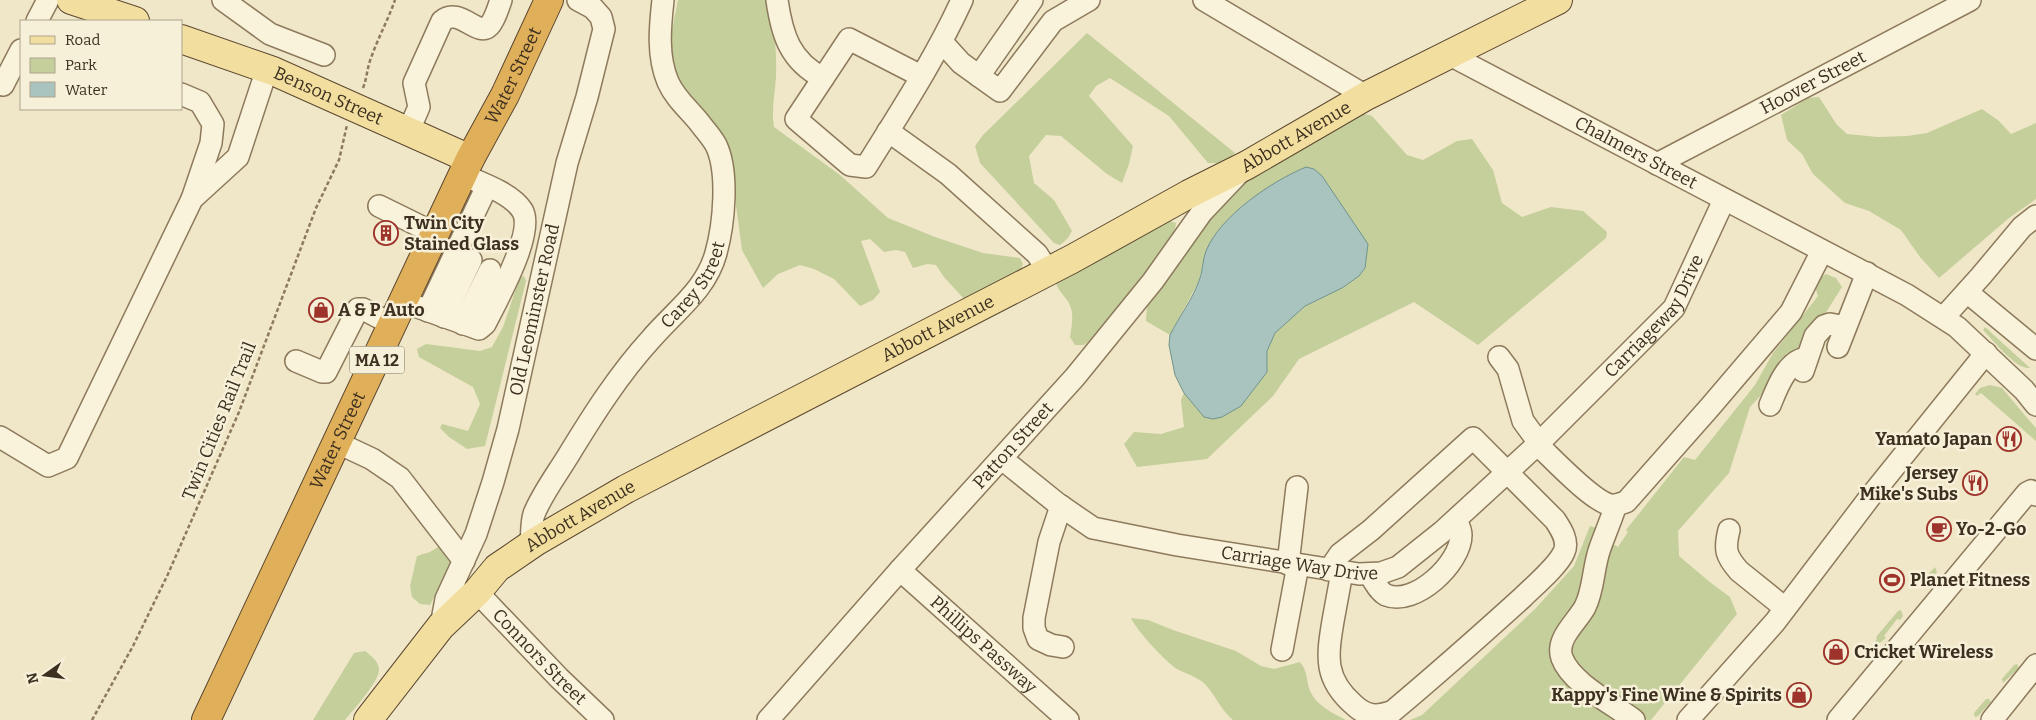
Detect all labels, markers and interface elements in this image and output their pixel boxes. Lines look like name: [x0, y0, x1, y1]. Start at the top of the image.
legend: [20, 20, 182, 110]
street label: Water Street: [480, 23, 546, 128]
text: Road: [65, 31, 100, 49]
street label: Hoover Street: [1756, 45, 1870, 119]
text: Park: [65, 56, 97, 74]
street label: Benson Street: [270, 62, 387, 130]
text: Water: [65, 81, 108, 99]
street label: Abbott Avenue: [1237, 96, 1355, 177]
street label: Chalmers Street: [1571, 111, 1701, 194]
place label: Twin City Stained Glass: [404, 212, 519, 255]
building icon: Twin City Stained Glass: [373, 220, 399, 246]
street label: Old Leominster Road: [505, 221, 564, 398]
street label: Carey Street: [656, 239, 730, 333]
street label: Carriageway Drive: [1600, 251, 1708, 382]
street label: Abbott Avenue: [878, 290, 998, 366]
shop icon: A & P Auto: [308, 297, 334, 323]
place label: A & P Auto: [338, 299, 425, 321]
street label: Twin Cities Rail Trail: [177, 339, 261, 503]
road number: MA 12: [350, 346, 404, 374]
street label: Water Street: [305, 388, 370, 493]
street label: Patton Street: [968, 397, 1058, 493]
restaurant icon: Yamato Japan: [1996, 426, 2022, 452]
place label: Yamato Japan: [1875, 428, 1992, 450]
place label: Jersey Mike's Subs: [1859, 462, 1959, 505]
restaurant icon: Jersey Mike's Subs: [1962, 470, 1988, 496]
street label: Abbott Avenue: [521, 475, 639, 557]
cafe icon: Yo-2-Go: [1926, 516, 1952, 542]
place label: Yo-2-Go: [1956, 518, 2026, 540]
street label: Carriage Way Drive: [1219, 541, 1379, 585]
sports icon: Planet Fitness: [1879, 567, 1905, 593]
place label: Planet Fitness: [1910, 569, 2030, 591]
street label: Phillips Passway: [926, 591, 1042, 698]
street label: Connors Street: [488, 604, 591, 710]
shop icon: Cricket Wireless: [1823, 639, 1849, 665]
place label: Cricket Wireless: [1854, 641, 1993, 663]
north arrow: [20, 650, 70, 700]
text: N: [23, 671, 42, 685]
shop icon: Kappy's Fine Wine & Spirits: [1786, 682, 1812, 708]
place label: Kappy's Fine Wine & Spirits: [1551, 684, 1782, 706]

